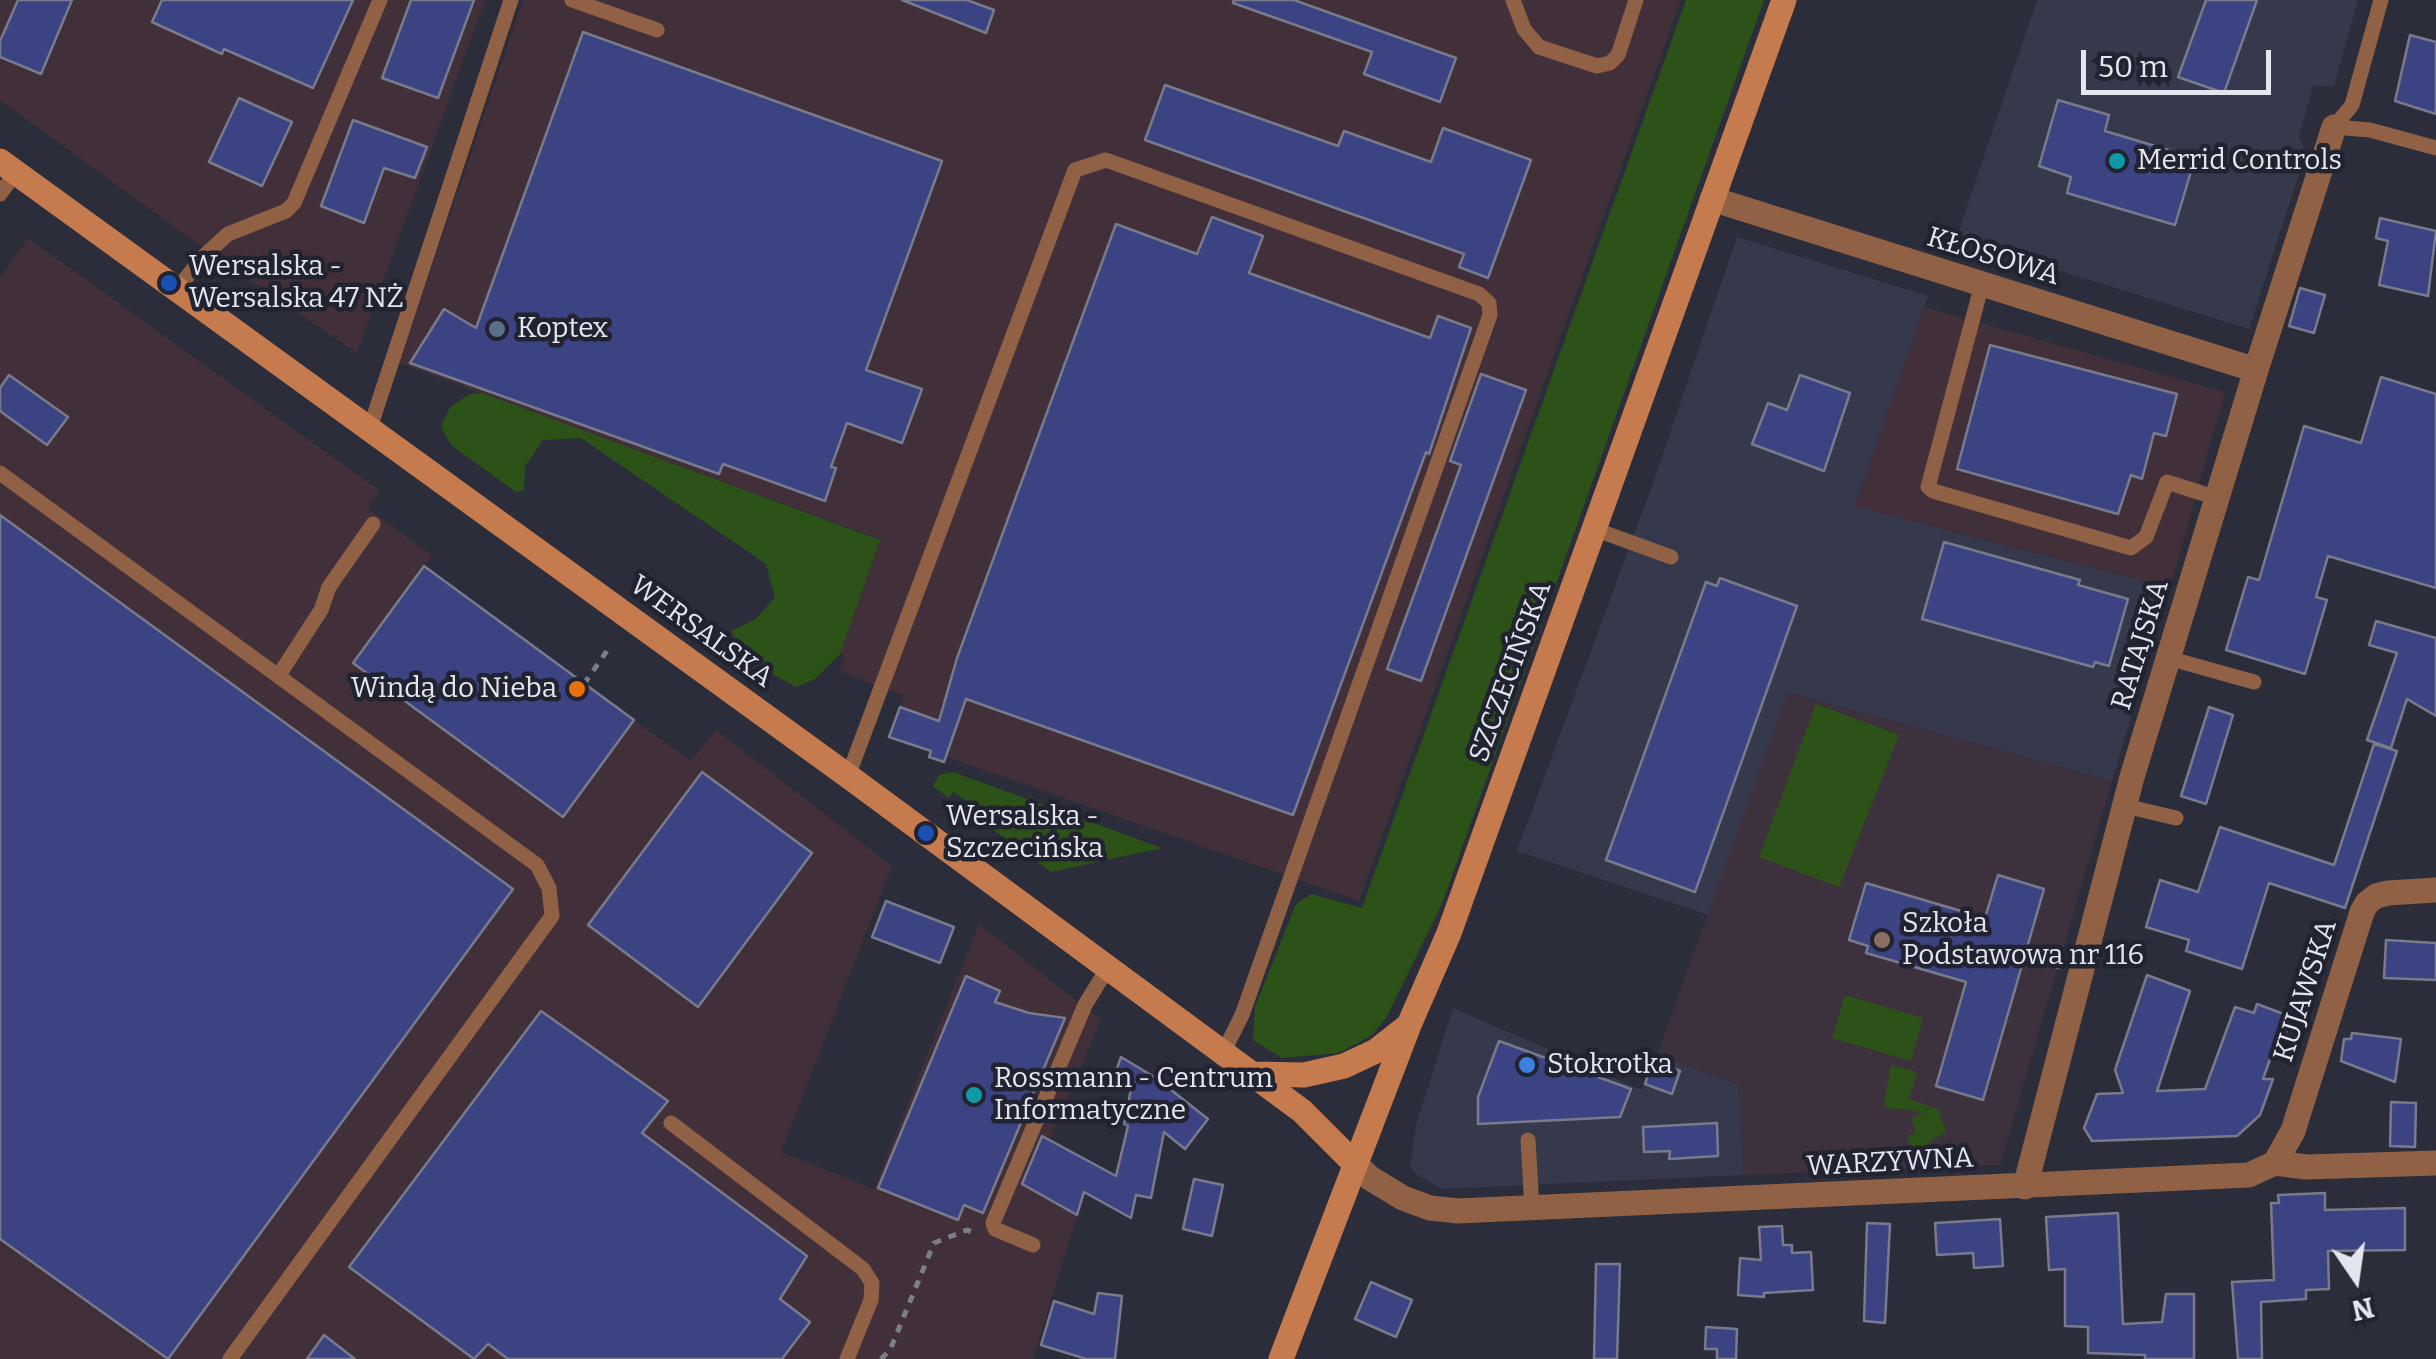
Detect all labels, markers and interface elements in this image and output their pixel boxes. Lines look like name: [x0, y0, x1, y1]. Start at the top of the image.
scale bar: [2086, 30, 2276, 92]
text: 50 m: [2098, 49, 2168, 85]
place label: Merrid Controls: [2137, 144, 2342, 178]
marker: Merrid Controls: [2106, 150, 2128, 172]
street label: KŁOSOWA: [1923, 221, 2063, 293]
place label: Wersalska - Wersalska 47 NŻ: [189, 250, 404, 316]
marker: Wersalska - Wersalska 47 NŻ: [158, 272, 180, 294]
place label: Koptex: [517, 312, 608, 346]
marker: Koptex: [486, 318, 508, 340]
street label: WERSALSKA: [623, 569, 779, 695]
street label: RATAJSKA: [2105, 576, 2177, 714]
street label: SZCZECIŃSKA: [1463, 577, 1559, 767]
place label: Windą do Nieba: [351, 672, 557, 706]
marker: Windą do Nieba: [566, 678, 588, 700]
place label: Wersalska - Szczecińska: [946, 800, 1103, 866]
marker: Wersalska - Szczecińska: [915, 822, 937, 844]
place label: Szkoła Podstawowa nr 116: [1902, 907, 2144, 973]
street label: KUJAWSKA: [2267, 916, 2345, 1066]
marker: Szkoła Podstawowa nr 116: [1871, 929, 1893, 951]
place label: Stokrotka: [1547, 1048, 1673, 1082]
marker: Stokrotka: [1516, 1054, 1538, 1076]
place label: Rossmann - Centrum Informatyczne: [994, 1062, 1273, 1128]
marker: Rossmann - Centrum Informatyczne: [963, 1084, 985, 1106]
street label: WARZYWNA: [1806, 1142, 1974, 1184]
north arrow: [2306, 1229, 2406, 1329]
text: N: [2349, 1290, 2377, 1327]

